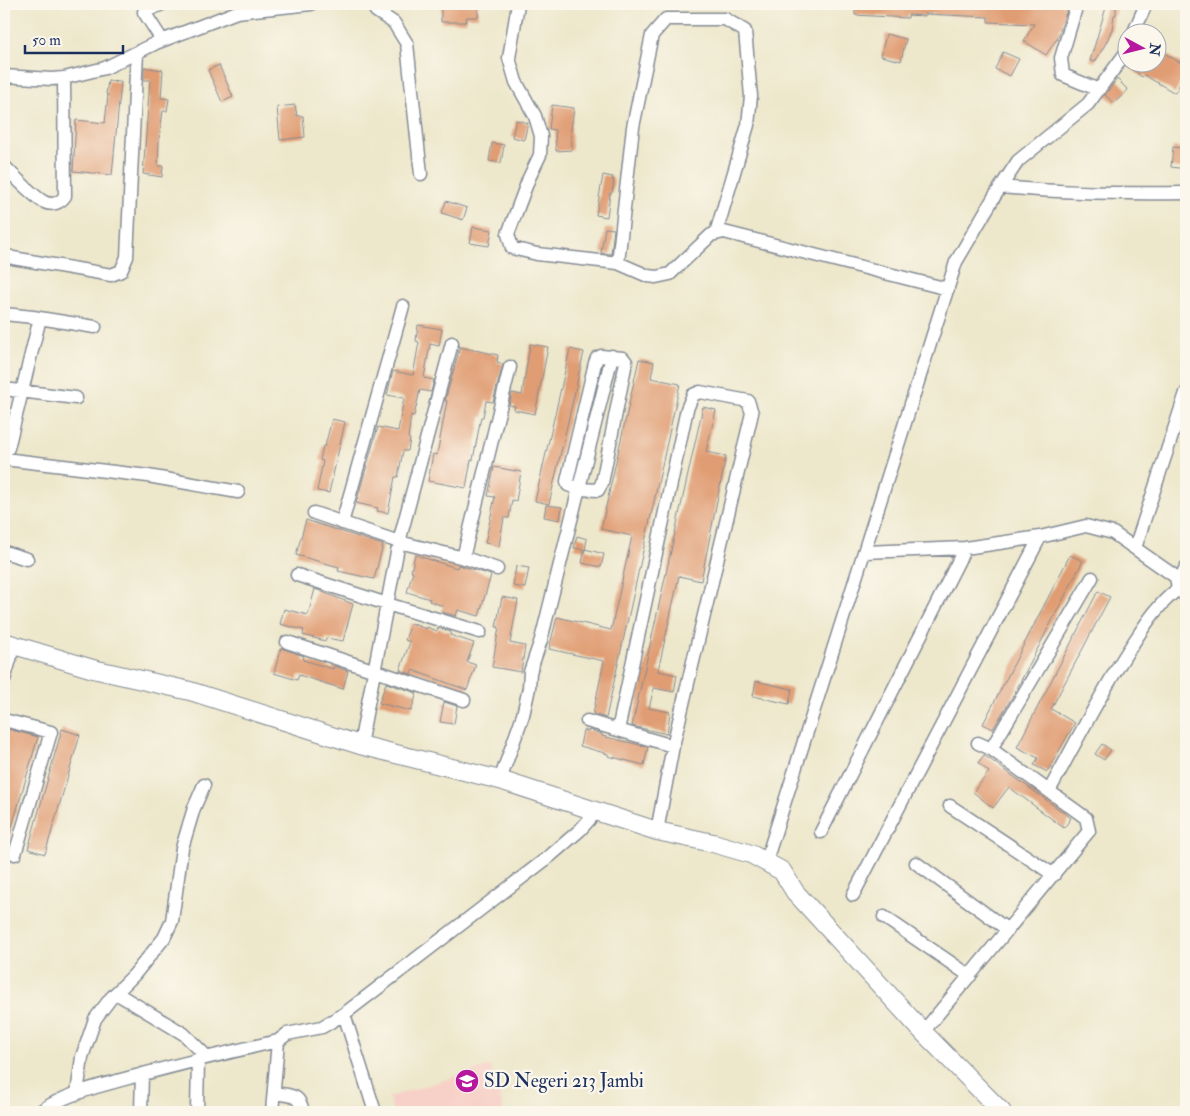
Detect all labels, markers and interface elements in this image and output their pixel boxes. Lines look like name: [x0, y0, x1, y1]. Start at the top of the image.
scale bar: [25, 22, 122, 54]
north arrow: [1118, 22, 1168, 72]
text: 50 m: [32, 31, 61, 50]
text: N: [1145, 41, 1164, 57]
school or university icon: SD Negeri 213 Jambi: [454, 1068, 480, 1094]
place label: SD Negeri 213 Jambi: [484, 1069, 644, 1093]

